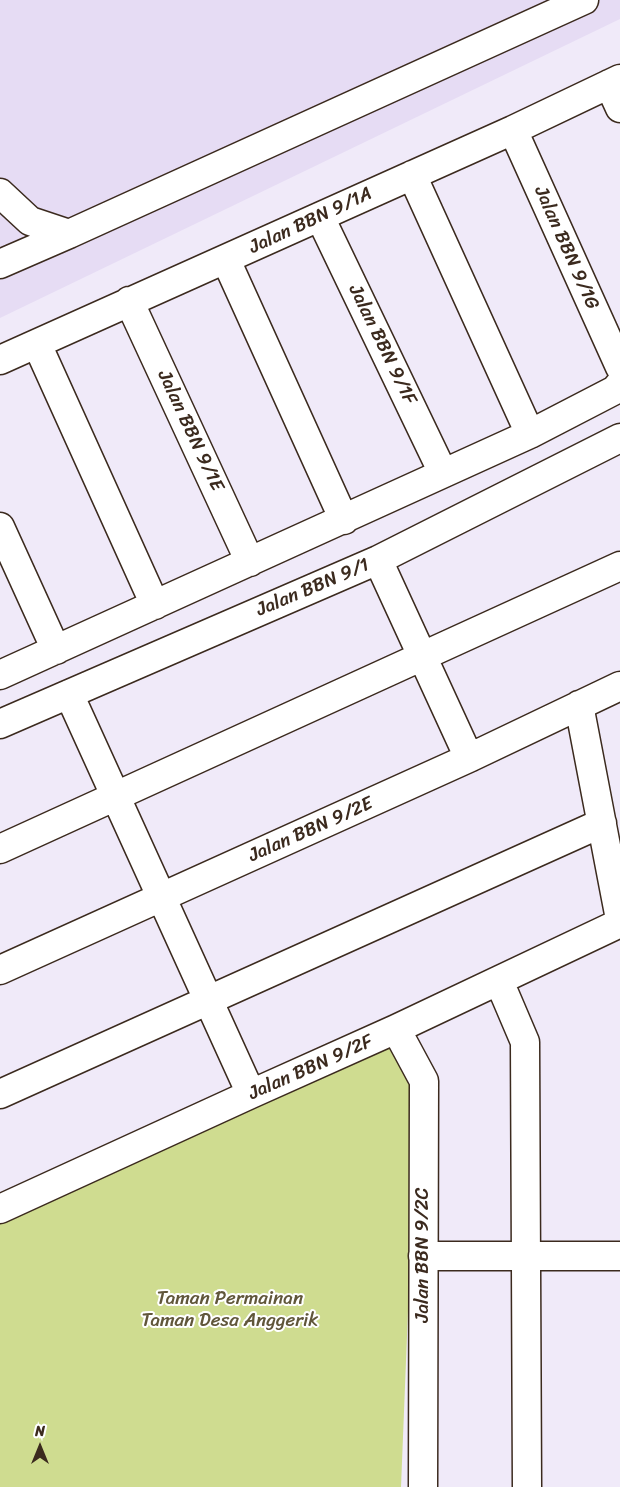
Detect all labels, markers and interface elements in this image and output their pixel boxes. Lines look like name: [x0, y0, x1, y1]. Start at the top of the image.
street label: Jalan BBN 9/1A: [246, 183, 376, 259]
street label: Jalan BBN 9/1G: [529, 183, 603, 313]
street label: Jalan BBN 9/1F: [343, 281, 421, 409]
street label: Jalan BBN 9/1E: [152, 367, 228, 495]
street label: Jalan BBN 9/1: [253, 554, 373, 622]
street label: Jalan BBN 9/2E: [245, 792, 377, 868]
street label: Jalan BBN 9/2F: [245, 1030, 377, 1106]
street label: Jalan BBN 9/2C: [412, 1188, 434, 1322]
park label: Taman Permainan Taman Desa Anggerik: [142, 1288, 318, 1332]
text: N: [35, 1419, 45, 1444]
north arrow: [15, 1422, 65, 1472]

